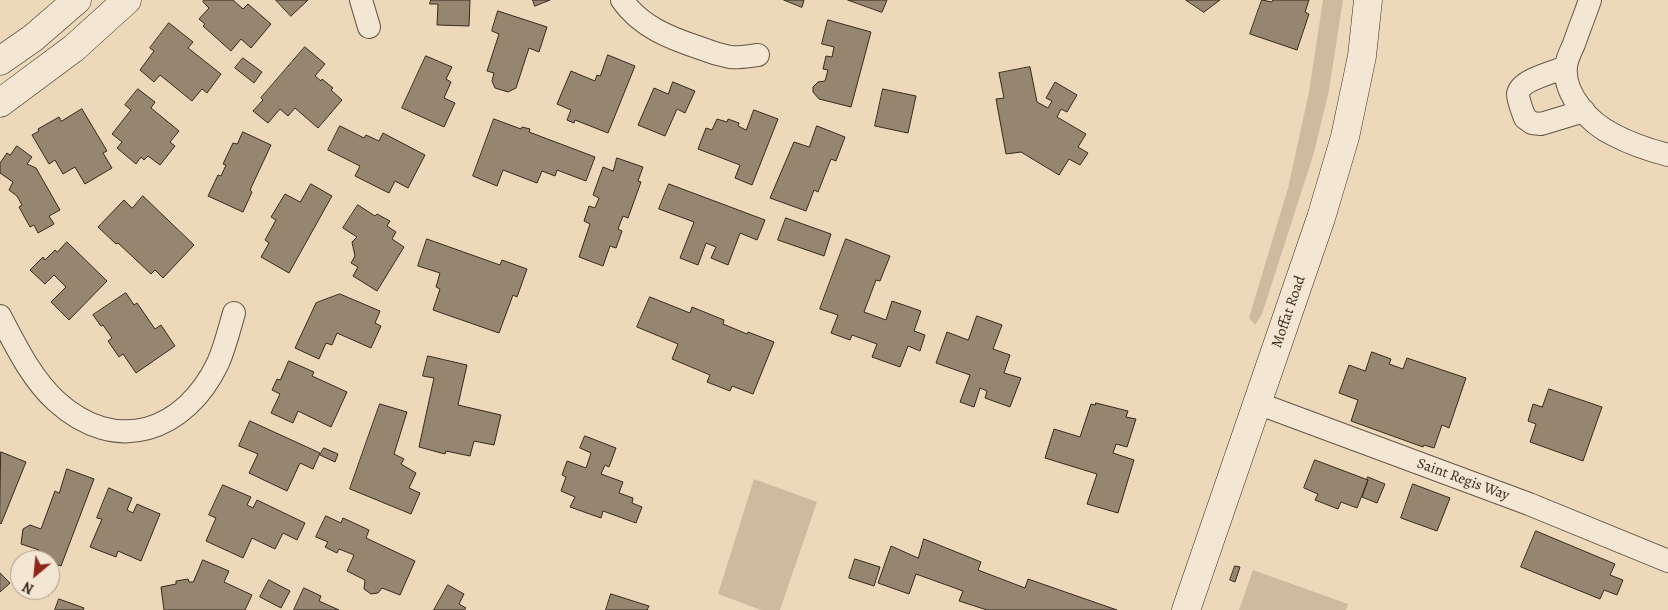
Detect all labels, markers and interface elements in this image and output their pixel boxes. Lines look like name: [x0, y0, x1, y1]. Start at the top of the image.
street label: Moffat Road: [1268, 273, 1310, 351]
street label: Saint Regis Way: [1414, 455, 1512, 505]
north arrow: [10, 550, 60, 600]
text: N: [19, 577, 37, 599]

